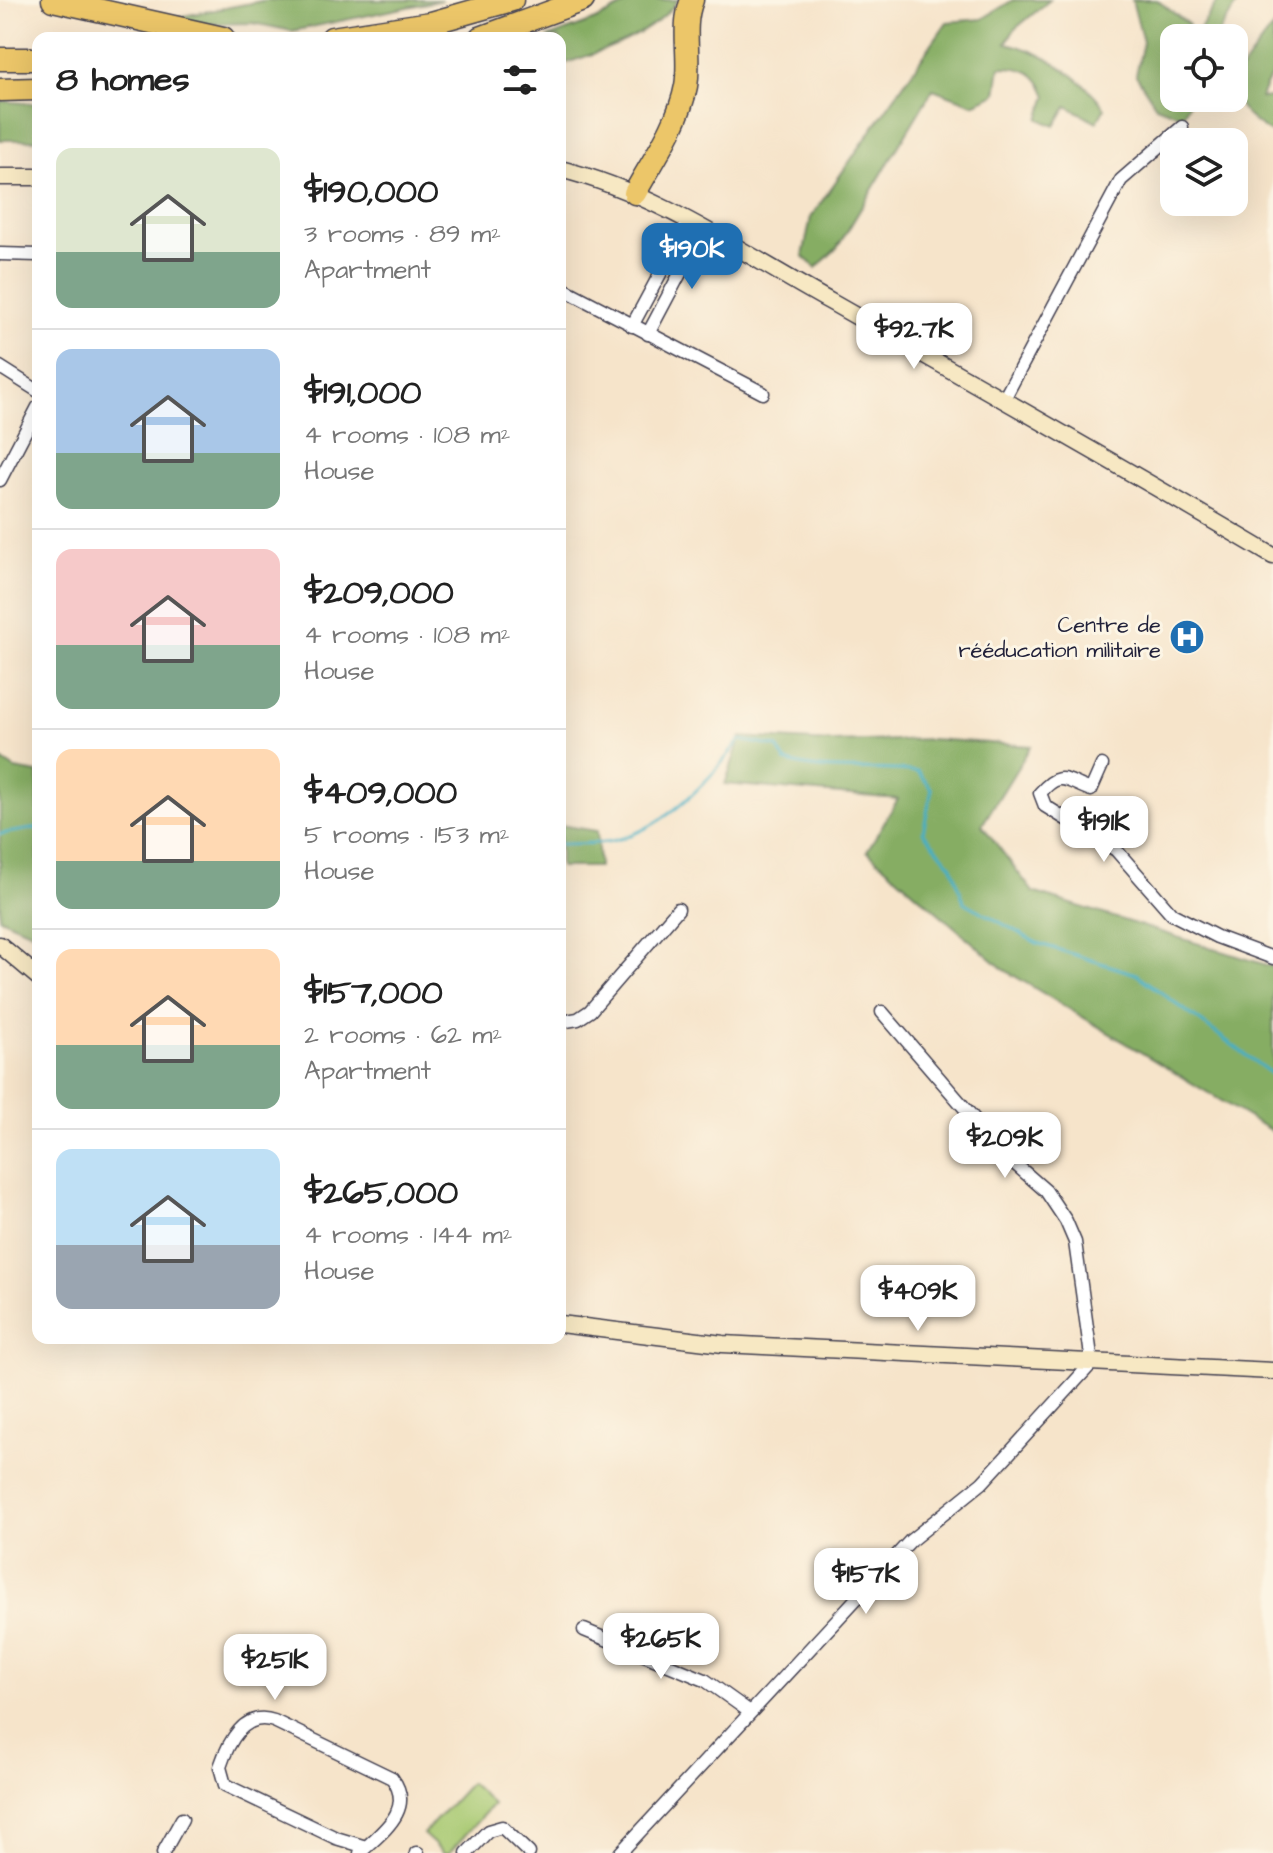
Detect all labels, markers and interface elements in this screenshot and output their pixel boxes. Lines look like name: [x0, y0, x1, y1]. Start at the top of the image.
map controls: [1160, 24, 1248, 216]
button: locate: [1160, 24, 1248, 112]
text: 8 homes: [56, 56, 190, 104]
icon: filters: [498, 58, 542, 102]
button: layers: [1160, 128, 1248, 216]
text: $190,000: [304, 168, 438, 216]
icon: home: [120, 180, 216, 276]
text: 3 rooms · 89 m²: [304, 216, 501, 252]
pin: $190K: [636, 223, 748, 291]
text: $190K: [660, 231, 724, 267]
text: Apartment: [304, 252, 431, 288]
pin: $92.7K: [849, 303, 979, 371]
text: $92.7K: [874, 311, 954, 347]
text: $191,000: [304, 369, 421, 417]
icon: home: [120, 381, 216, 477]
text: 4 rooms · 108 m²: [304, 417, 510, 453]
text: House: [304, 453, 375, 489]
text: $209,000: [304, 569, 454, 617]
icon: home: [120, 581, 216, 677]
place label: Centre de rééducation militaire: [958, 610, 1161, 666]
text: 4 rooms · 108 m²: [304, 617, 510, 653]
hospital icon: Centre de rééducation militaire: [1168, 618, 1206, 656]
text: House: [304, 653, 375, 689]
text: $409,000: [304, 769, 457, 817]
icon: home: [120, 781, 216, 877]
pin: $191K: [1048, 796, 1160, 864]
text: $191K: [1078, 804, 1130, 840]
text: 5 rooms · 153 m²: [304, 817, 510, 853]
text: House: [304, 853, 375, 889]
text: $157,000: [304, 969, 443, 1017]
icon: home: [120, 981, 216, 1077]
text: 2 rooms · 62 m²: [304, 1017, 502, 1053]
text: Apartment: [304, 1053, 431, 1089]
pin: $209K: [949, 1112, 1061, 1180]
text: $209K: [967, 1120, 1043, 1156]
text: $265,000: [304, 1169, 458, 1217]
icon: home: [120, 1181, 216, 1277]
text: 4 rooms · 144 m²: [304, 1217, 513, 1253]
text: House: [304, 1253, 375, 1289]
pin: $409K: [862, 1265, 974, 1333]
text: $409K: [878, 1273, 958, 1309]
pin: $157K: [810, 1548, 922, 1616]
text: $157K: [832, 1556, 900, 1592]
pin: $265K: [605, 1613, 717, 1681]
text: $265K: [621, 1621, 701, 1657]
pin: $251K: [219, 1634, 331, 1702]
text: $251K: [242, 1642, 308, 1678]

